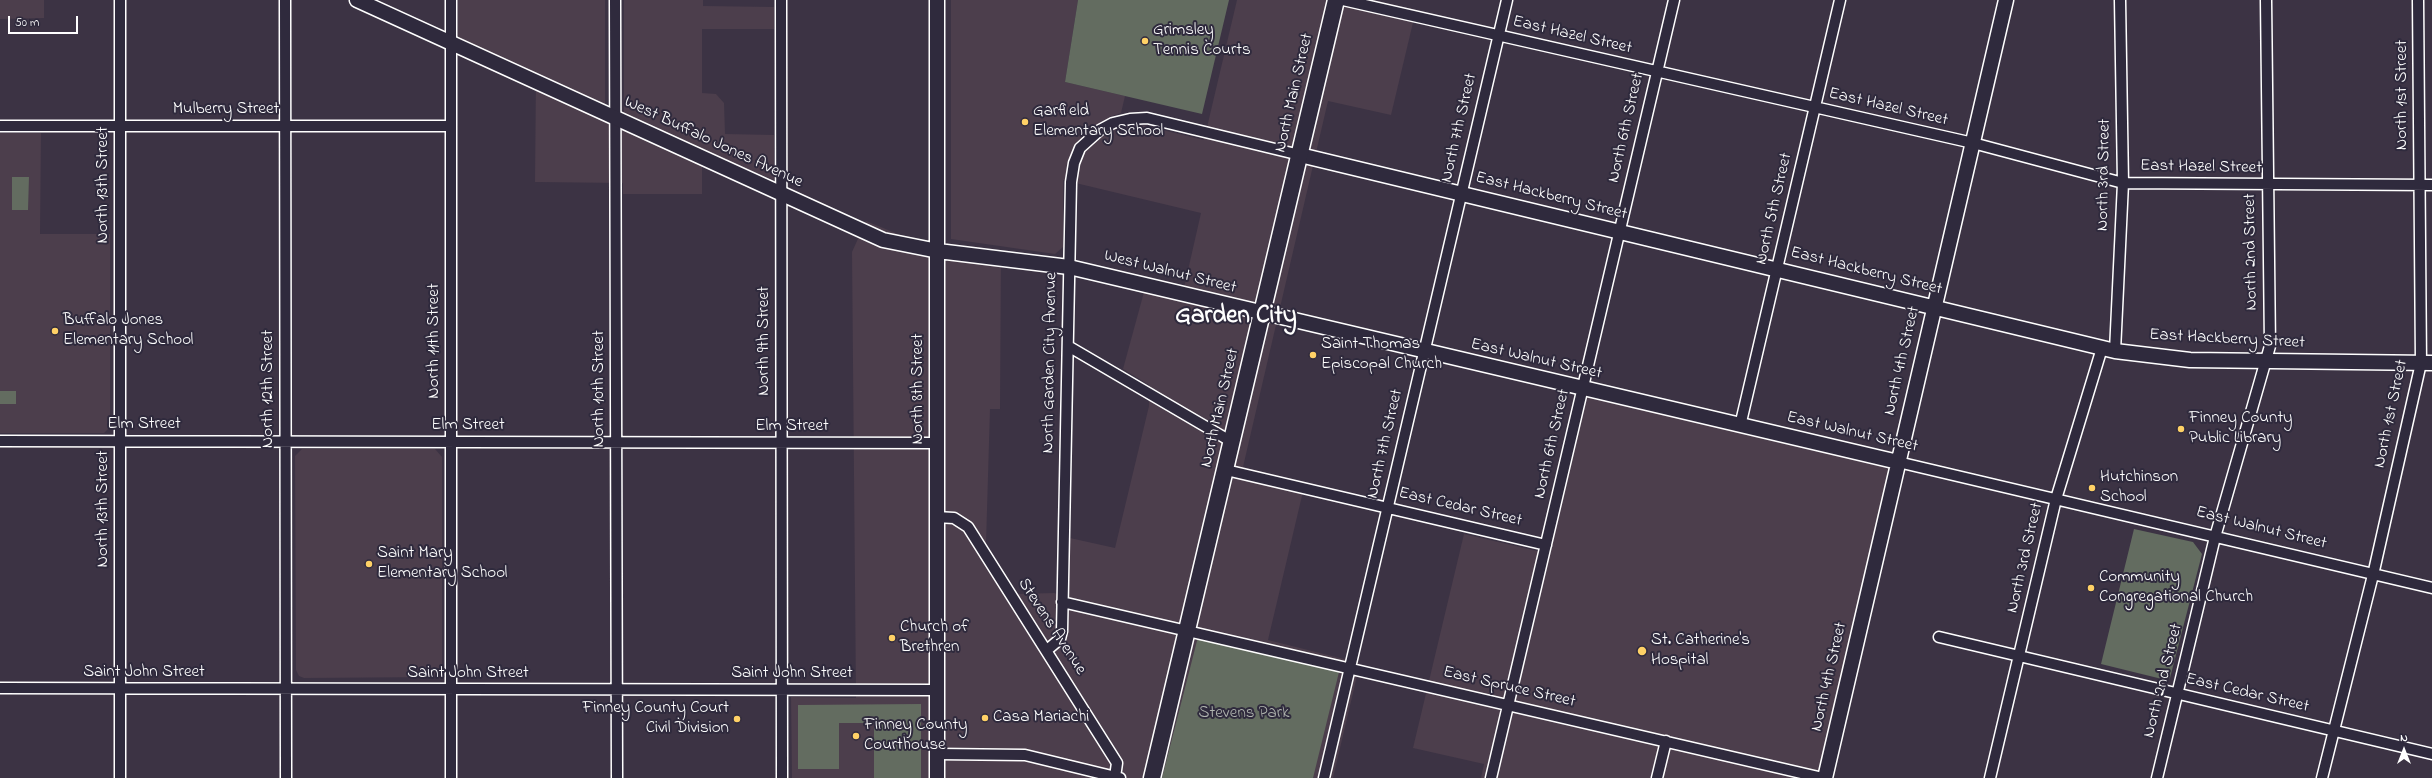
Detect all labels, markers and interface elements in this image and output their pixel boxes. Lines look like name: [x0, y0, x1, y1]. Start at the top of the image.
scale bar: [10, 8, 80, 34]
street label: East Hazel Street: [1510, 12, 1634, 60]
text: 50 m: [15, 14, 39, 32]
place label: Grimsley Tennis Courts: [1153, 21, 1251, 61]
street label: North Main Street: [1271, 31, 1319, 155]
marker: Grimsley Tennis Courts: [1140, 36, 1150, 46]
street label: North 1st Street: [2393, 40, 2413, 150]
street label: North 7th Street: [1438, 71, 1482, 185]
street label: North 6th Street: [1604, 71, 1650, 185]
street label: East Hazel Street: [1826, 84, 1950, 132]
street label: West Buffalo Jones Avenue: [620, 93, 806, 193]
street label: Mulberry Street: [173, 100, 279, 120]
place label: Garfield Elementary School: [1033, 102, 1163, 142]
marker: Garfield Elementary School: [1020, 117, 1030, 127]
street label: North 3rd Street: [2094, 119, 2116, 231]
street label: North 13th Street: [94, 127, 114, 243]
street label: North 5th Street: [1752, 151, 1798, 267]
street label: East Hazel Street: [2140, 157, 2262, 179]
street label: East Hackberry Street: [1473, 168, 1629, 226]
street label: North 2nd Street: [2241, 193, 2263, 311]
street label: East Hackberry Street: [1788, 243, 1944, 301]
street label: West Walnut Street: [1102, 247, 1238, 299]
street label: North Garden City Avenue: [1039, 272, 1063, 454]
street label: North 11th Street: [425, 283, 445, 399]
street label: North 9th Street: [755, 286, 775, 396]
district label: Garden City: [1175, 303, 1297, 333]
street label: North 4th Street: [1881, 304, 1925, 418]
place label: Buffalo Jones Elementary School: [63, 311, 193, 351]
marker: Buffalo Jones Elementary School: [50, 326, 60, 336]
street label: East Hackberry Street: [2149, 326, 2305, 354]
street label: North 12th Street: [259, 330, 279, 448]
street label: North 10th Street: [590, 330, 610, 448]
street label: North 8th Street: [909, 334, 929, 444]
place label: Saint Thomas Episcopal Church: [1321, 335, 1442, 375]
street label: East Walnut Street: [1468, 335, 1604, 385]
street label: North Main Street: [1197, 346, 1245, 470]
marker: Saint Thomas Episcopal Church: [1308, 350, 1318, 360]
street label: North 1st Street: [2371, 358, 2413, 470]
street label: North 7th Street: [1364, 387, 1408, 501]
street label: North 6th Street: [1530, 387, 1576, 501]
street label: East Walnut Street: [1784, 408, 1920, 458]
place label: Finney County Public Library: [2189, 409, 2293, 449]
street label: Elm Street: [107, 415, 181, 435]
street label: Elm Street: [431, 416, 505, 436]
street label: Elm Street: [755, 417, 829, 437]
marker: Finney County Public Library: [2176, 424, 2186, 434]
street label: North 13th Street: [94, 451, 114, 567]
place label: Hutchinson School: [2100, 468, 2178, 508]
marker: Hutchinson School: [2087, 483, 2097, 493]
street label: East Cedar Street: [1396, 484, 1524, 532]
street label: North 3rd Street: [2003, 501, 2049, 615]
street label: East Walnut Street: [2193, 503, 2329, 555]
place label: Saint Mary Elementary School: [377, 544, 507, 584]
marker: Saint Mary Elementary School: [364, 559, 374, 569]
place label: Community Congregational Church: [2099, 568, 2253, 608]
street label: Stevens Avenue: [1012, 575, 1090, 679]
marker: Community Congregational Church: [2086, 583, 2096, 593]
place label: Church of Brethren: [900, 618, 969, 658]
street label: North 4th Street: [1808, 620, 1852, 734]
street label: North 2nd Street: [2140, 622, 2188, 740]
place label: St. Catherine's Hospital: [1651, 631, 1750, 671]
marker: Church of Brethren: [887, 633, 897, 643]
marker: St. Catherine's Hospital: [1636, 645, 1648, 657]
street label: Saint John Street: [83, 663, 205, 683]
street label: East Spruce Street: [1441, 663, 1577, 713]
street label: Saint John Street: [407, 664, 529, 684]
street label: Saint John Street: [731, 664, 853, 684]
street label: East Cedar Street: [2183, 670, 2311, 718]
place label: Finney County Court Civil Division: [582, 699, 729, 739]
park label: Stevens Park: [1199, 704, 1289, 724]
place label: Casa Mariachi: [993, 708, 1089, 728]
marker: Casa Mariachi: [980, 713, 990, 723]
marker: Finney County Court Civil Division: [732, 714, 742, 724]
place label: Finney County Courthouse: [864, 716, 968, 756]
north arrow: [2384, 730, 2424, 770]
text: N: [2400, 730, 2408, 746]
marker: Finney County Courthouse: [851, 731, 861, 741]

